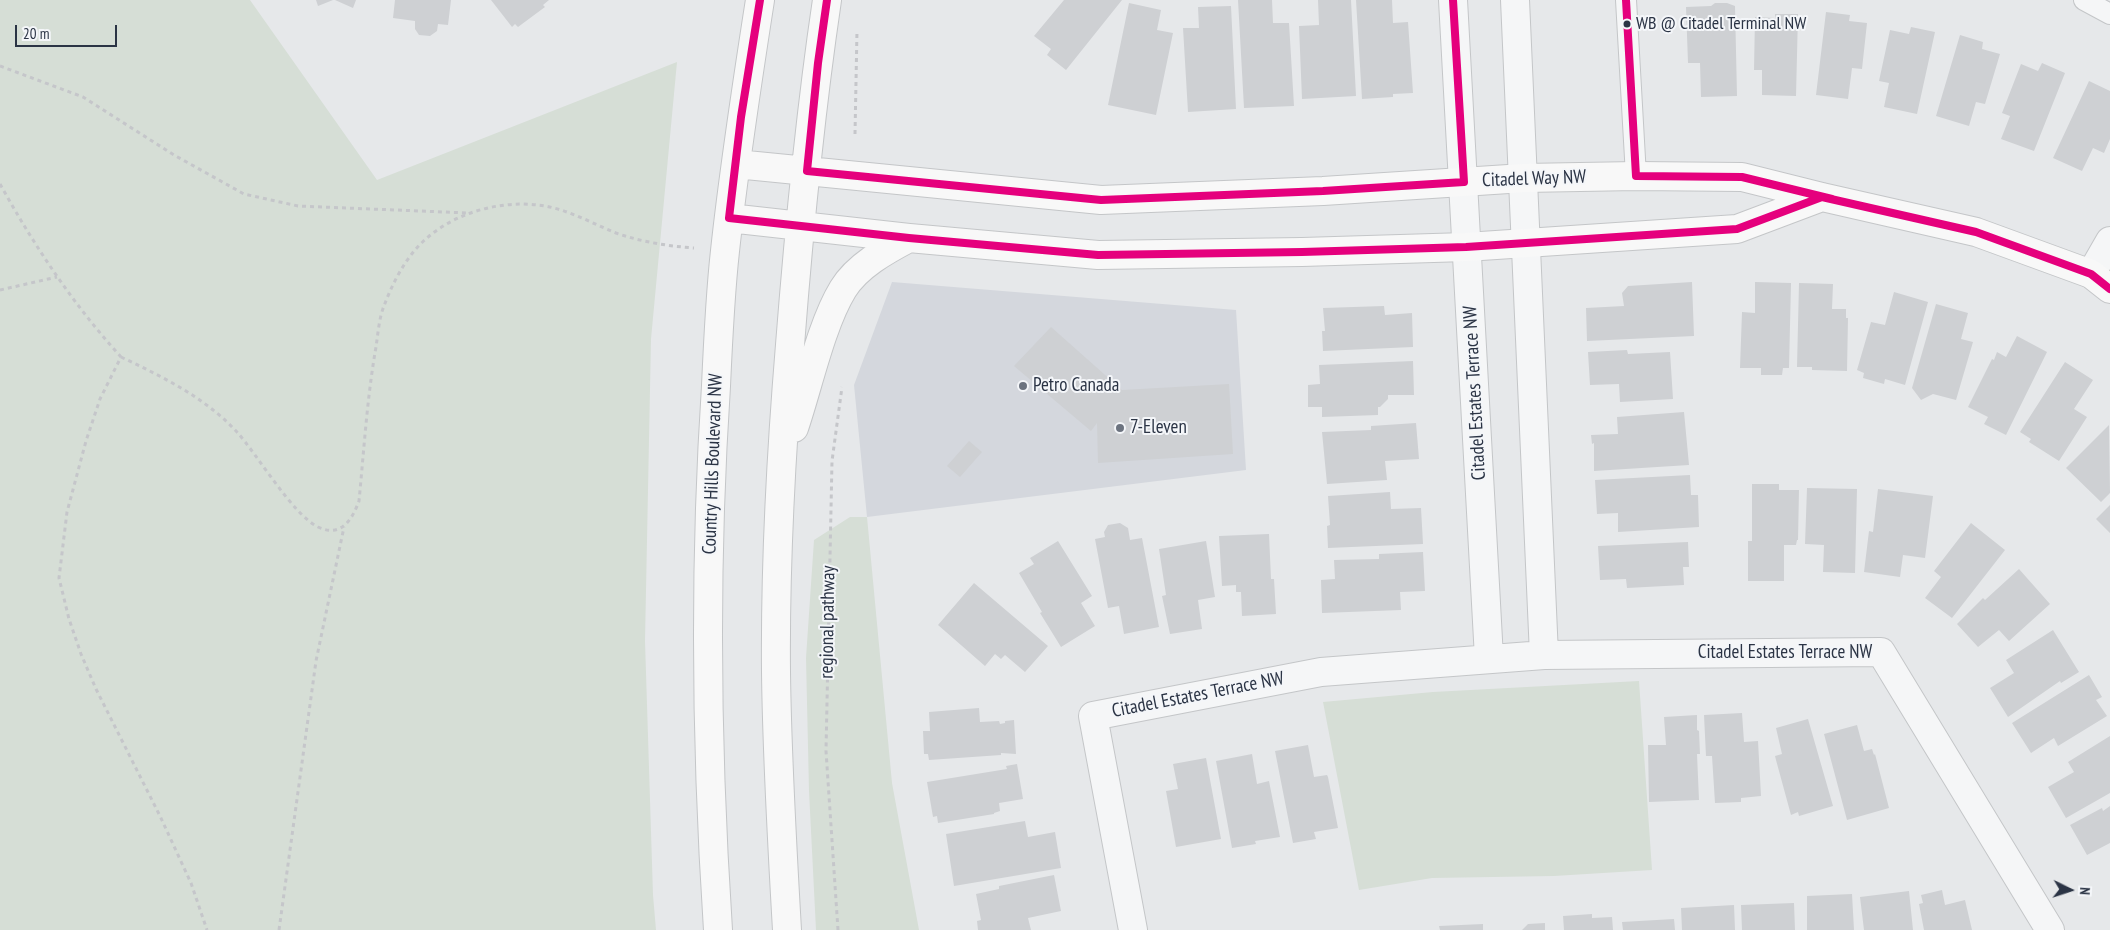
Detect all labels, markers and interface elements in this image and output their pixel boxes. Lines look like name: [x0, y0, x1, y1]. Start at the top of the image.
place label: WB @ Citadel Terminal NW: [1636, 13, 1806, 35]
scale bar: [18, 15, 120, 47]
marker: WB @ Citadel Terminal NW: [1622, 19, 1632, 29]
text: 20 m: [23, 24, 49, 43]
street label: Citadel Way NW: [1482, 166, 1586, 192]
street label: Citadel Estates Terrace NW: [1459, 305, 1491, 481]
street label: Country Hills Boulevard NW: [698, 373, 728, 555]
place label: Petro Canada: [1033, 375, 1119, 397]
marker: Petro Canada: [1017, 380, 1029, 392]
place label: 7-Eleven: [1130, 417, 1187, 439]
marker: 7-Eleven: [1114, 422, 1126, 434]
street label: regional pathway: [816, 565, 840, 679]
street label: Citadel Estates Terrace NW: [1698, 642, 1872, 664]
street label: Citadel Estates Terrace NW: [1110, 667, 1286, 723]
north arrow: [2045, 865, 2095, 915]
text: N: [2076, 887, 2094, 895]

